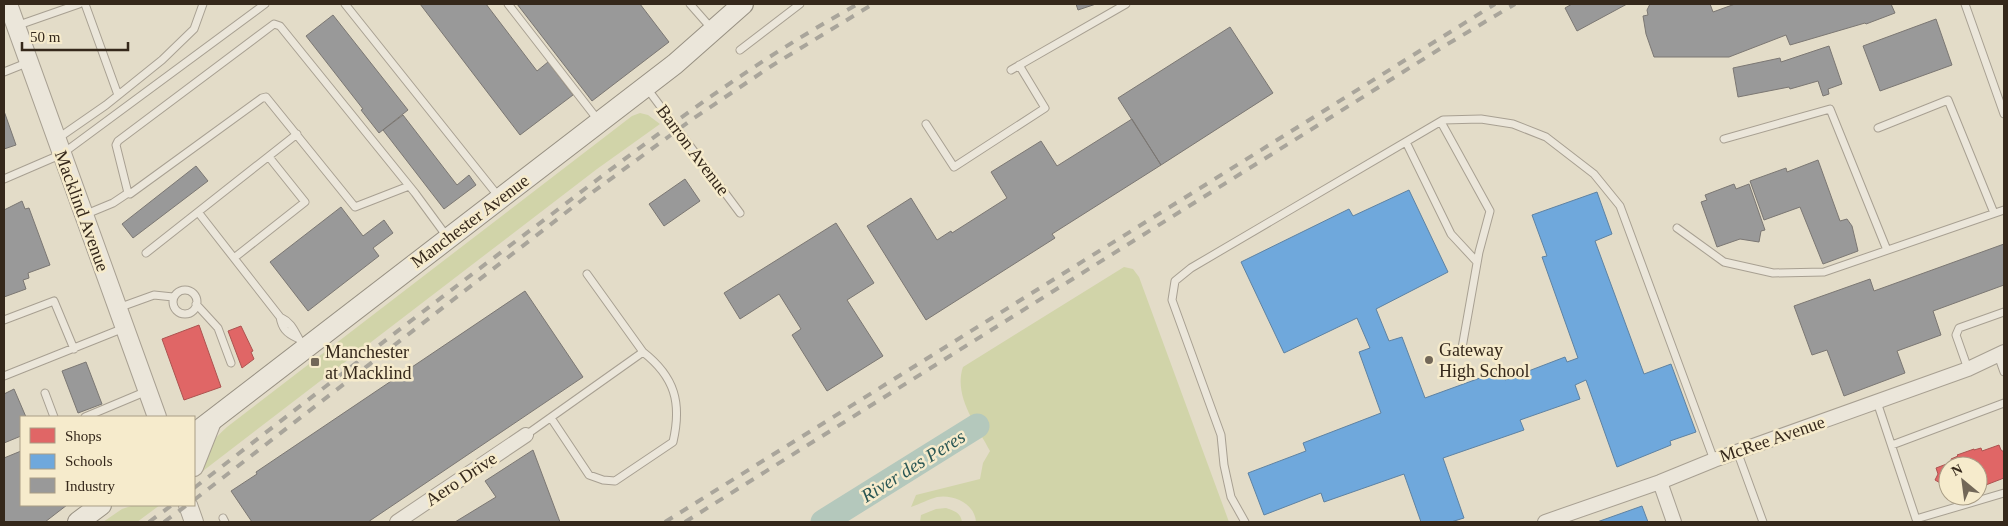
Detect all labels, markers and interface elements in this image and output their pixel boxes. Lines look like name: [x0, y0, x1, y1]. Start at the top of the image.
scale bar: [22, 20, 129, 52]
text: 50 m: [30, 29, 61, 45]
street label: Barron Avenue: [652, 101, 734, 199]
street label: Macklind Avenue: [51, 148, 113, 274]
street label: Manchester Avenue: [407, 170, 533, 272]
place label: Gateway High School: [1439, 340, 1530, 381]
place label: Manchester at Macklind: [325, 342, 411, 383]
marker: Gateway High School: [1423, 354, 1435, 366]
marker: Manchester at Macklind: [309, 356, 321, 368]
street label: McRee Avenue: [1717, 412, 1827, 466]
legend: [20, 416, 195, 506]
water label: River des Peres: [856, 426, 969, 507]
text: Shops: [65, 428, 102, 444]
street label: Aero Drive: [422, 448, 500, 510]
text: Schools: [65, 453, 113, 469]
north arrow: [1938, 456, 1988, 506]
text: N: [1949, 461, 1965, 479]
text: Industry: [65, 478, 115, 494]

